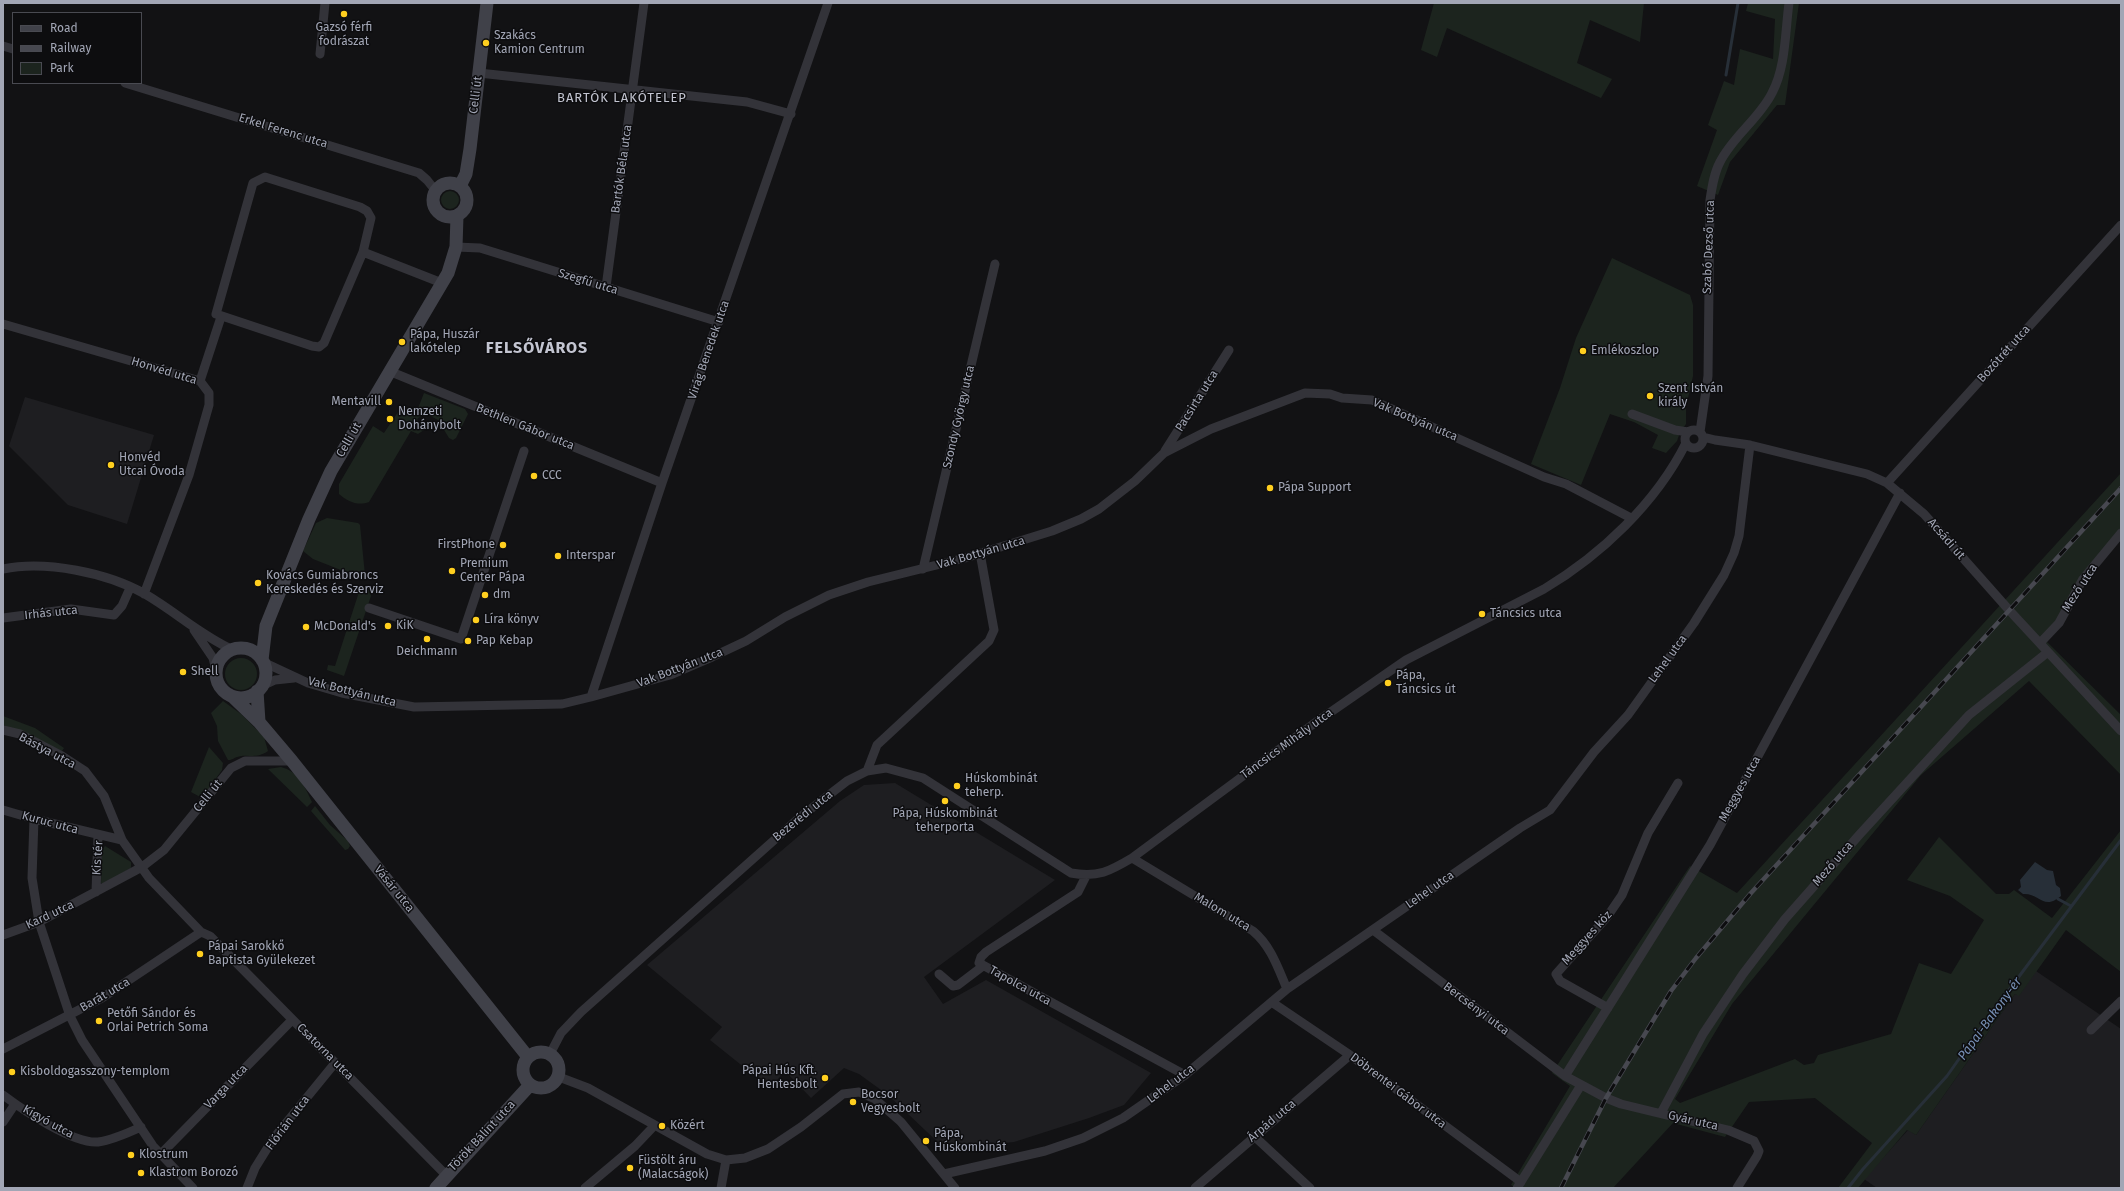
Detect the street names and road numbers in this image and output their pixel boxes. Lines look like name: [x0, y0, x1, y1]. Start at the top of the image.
street label: Celli út: [467, 75, 485, 115]
street label: Erkel Ferenc utca: [237, 111, 329, 151]
street label: Bartók Béla utca: [609, 124, 635, 214]
street label: Szabó Dezső utca: [1700, 200, 1718, 294]
street label: Szegfű utca: [556, 266, 620, 298]
street label: Virág Benedek utca: [685, 299, 733, 401]
street label: Bozótrét utca: [1974, 322, 2034, 386]
street label: Honvéd utca: [129, 354, 199, 388]
street label: Szondy György utca: [940, 364, 978, 470]
street label: Pacsirta utca: [1172, 368, 1222, 434]
street label: Vak Bottyán utca: [1370, 396, 1460, 444]
street label: Bethlen Gábor utca: [474, 401, 576, 453]
street label: Celli út: [333, 420, 365, 460]
street label: Acsádi út: [1924, 516, 1968, 562]
street label: Vak Bottyán utca: [935, 534, 1027, 572]
street label: Mező utca: [2059, 561, 2101, 615]
street label: Irhás utca: [24, 603, 78, 623]
street label: Lehel utca: [1646, 632, 1690, 686]
street label: Vak Bottyán utca: [635, 645, 725, 691]
street label: Vak Bottyán utca: [306, 674, 398, 710]
street label: Táncsics Mihály utca: [1238, 706, 1336, 782]
street label: Bástya utca: [16, 730, 78, 772]
street label: Meggyes utca: [1716, 754, 1764, 824]
street label: Celli út: [190, 777, 226, 815]
street label: Bezerédi utca: [770, 787, 836, 845]
street label: Kuruc utca: [20, 809, 80, 837]
street label: Mező utca: [1810, 839, 1856, 889]
street label: Kis tér: [90, 840, 106, 876]
street label: Vásár utca: [371, 863, 417, 915]
street label: Lehel utca: [1403, 868, 1457, 912]
street label: Malom utca: [1191, 890, 1253, 934]
street label: Kard utca: [24, 898, 76, 932]
street label: Meggyes köz: [1559, 908, 1615, 968]
street label: Tapolca utca: [987, 963, 1053, 1009]
street label: Barát utca: [77, 975, 133, 1015]
street label: Bercsényi utca: [1440, 980, 1512, 1038]
street label: Csatorna utca: [294, 1021, 356, 1083]
street label: Döbrentei Gábor utca: [1347, 1050, 1449, 1132]
street label: Lehel utca: [1144, 1061, 1198, 1107]
street label: Varga utca: [201, 1062, 251, 1112]
street label: Flórián utca: [263, 1093, 313, 1153]
street label: Árpád utca: [1245, 1097, 1299, 1145]
street label: Török Bálint utca: [446, 1098, 518, 1174]
street label: Kígyó utca: [20, 1102, 76, 1142]
street label: Gyár utca: [1667, 1108, 1719, 1134]

